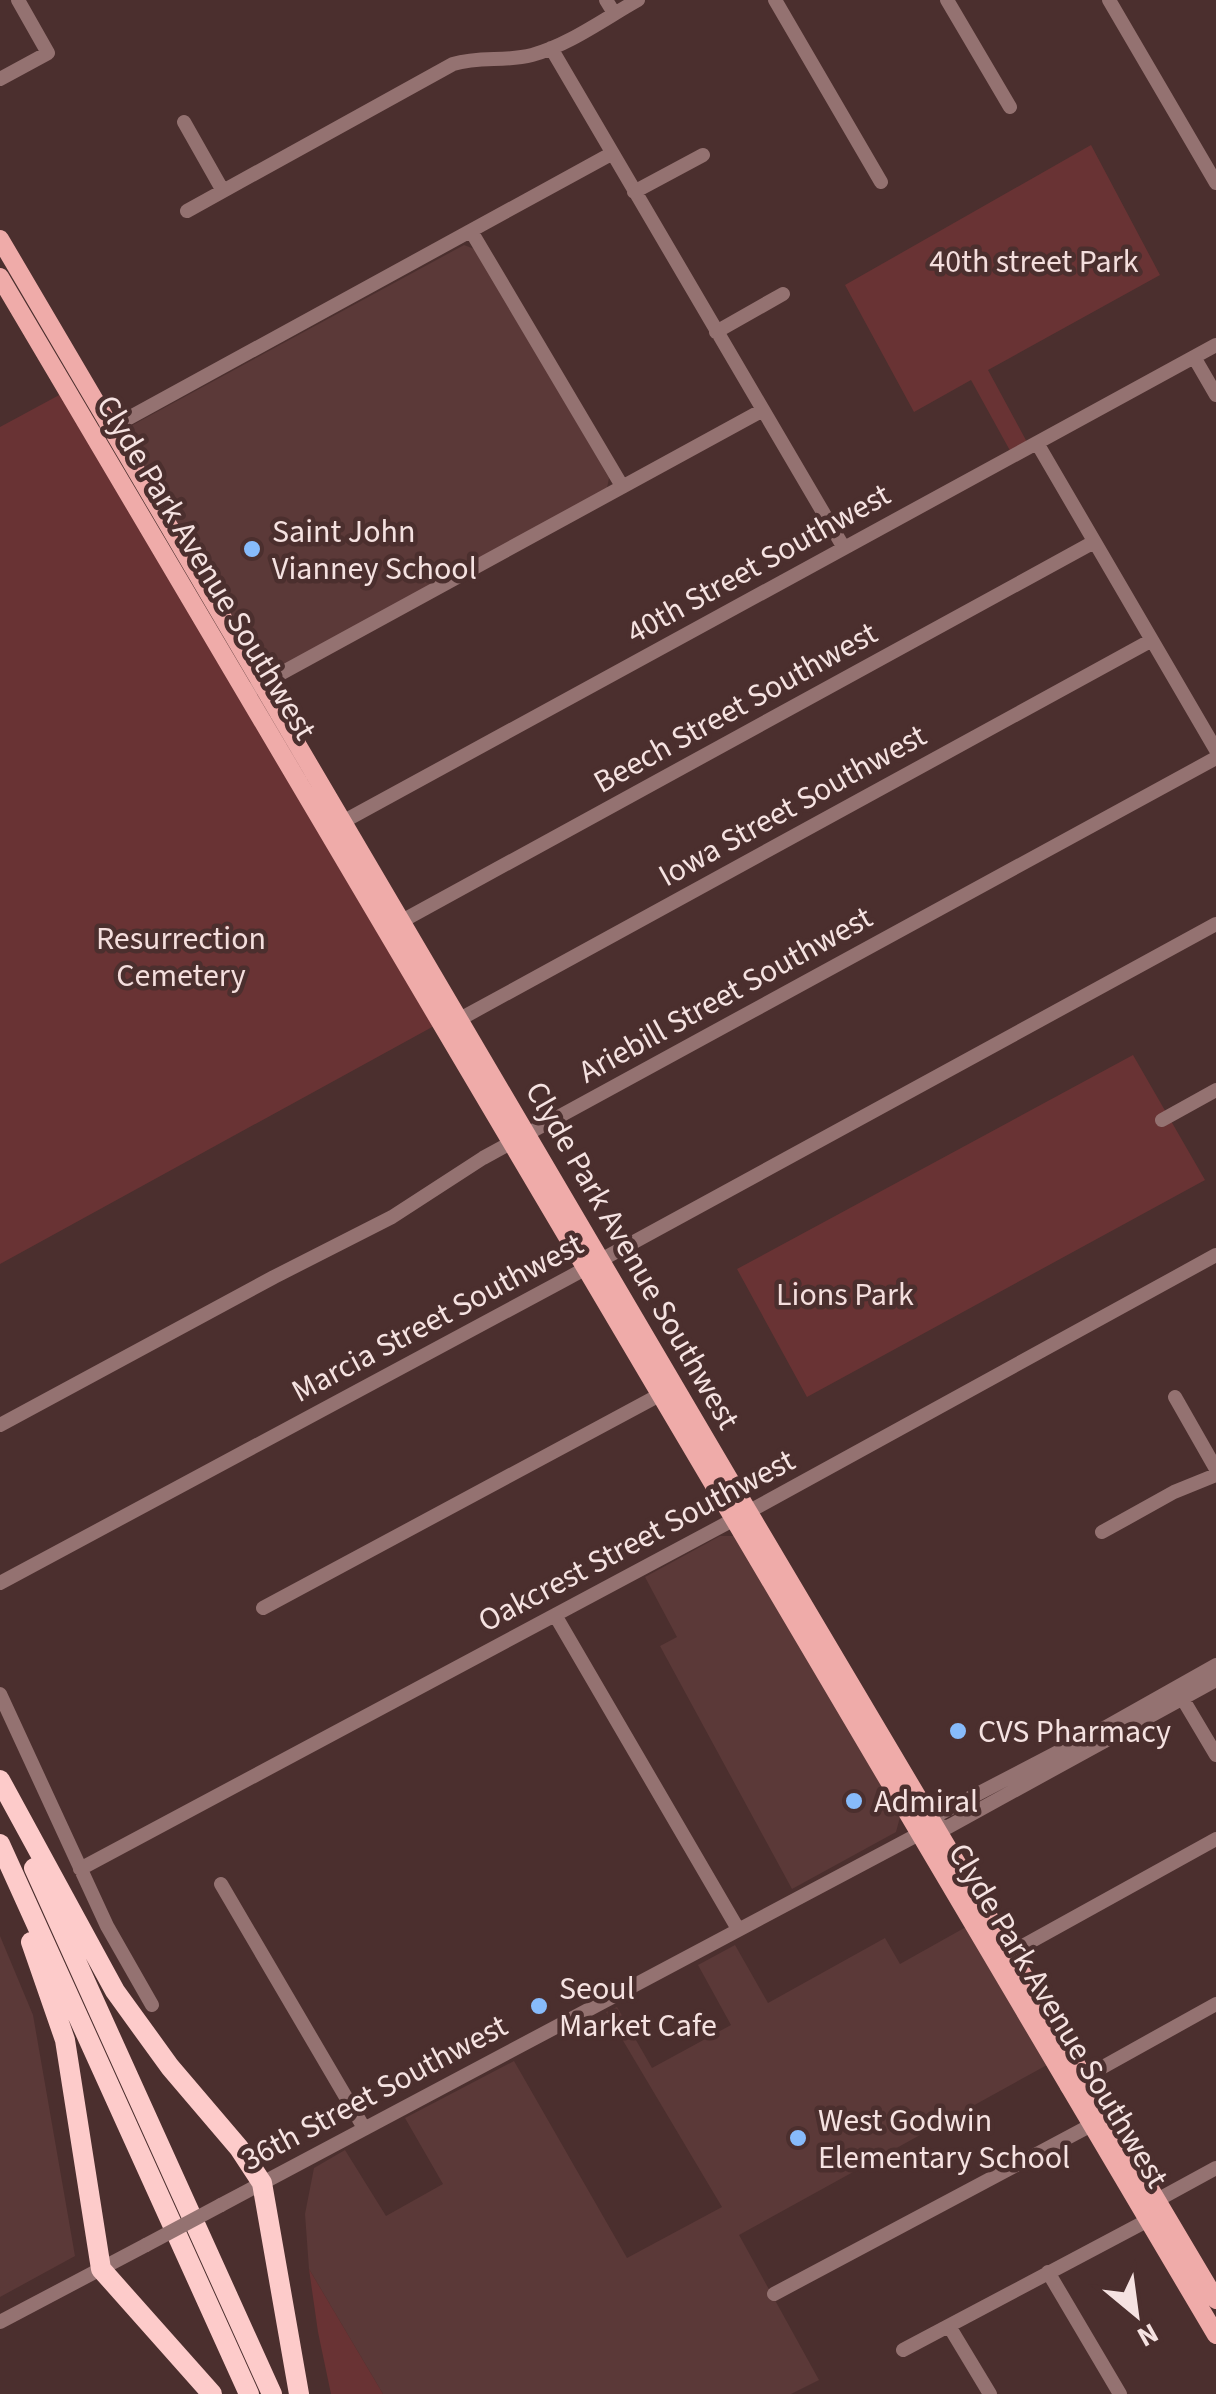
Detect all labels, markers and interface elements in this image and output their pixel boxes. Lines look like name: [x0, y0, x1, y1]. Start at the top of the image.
park label: 40th street Park: [929, 239, 1139, 285]
street label: Clyde Park Avenue Southwest: [85, 386, 328, 749]
street label: 40th Street Southwest: [618, 472, 899, 656]
place label: Saint John Vianney School: [272, 509, 477, 592]
marker: Saint John Vianney School: [241, 538, 263, 560]
street label: Beech Street Southwest: [585, 611, 886, 805]
street label: Iowa Street Southwest: [650, 713, 935, 899]
street label: Ariebill Street Southwest: [570, 895, 881, 1095]
park label: Resurrection Cemetery: [96, 916, 266, 999]
street label: Clyde Park Avenue Southwest: [513, 1073, 751, 1438]
street label: Marcia Street Southwest: [284, 1221, 592, 1414]
park label: Lions Park: [776, 1272, 914, 1318]
street label: Oakcrest Street Southwest: [470, 1438, 803, 1644]
place label: CVS Pharmacy: [978, 1709, 1171, 1755]
marker: CVS Pharmacy: [947, 1720, 969, 1742]
place label: Admiral: [874, 1779, 978, 1825]
marker: Admiral: [843, 1790, 865, 1812]
street label: Clyde Park Avenue Southwest: [937, 1834, 1180, 2197]
place label: Seoul Market Cafe: [559, 1966, 717, 2049]
marker: Seoul Market Cafe: [528, 1995, 550, 2017]
street label: 36th Street Southwest: [233, 2003, 516, 2183]
place label: West Godwin Elementary School: [818, 2098, 1070, 2181]
marker: West Godwin Elementary School: [787, 2127, 809, 2149]
north arrow: [1086, 2264, 1186, 2364]
text: N: [1130, 2313, 1165, 2357]

